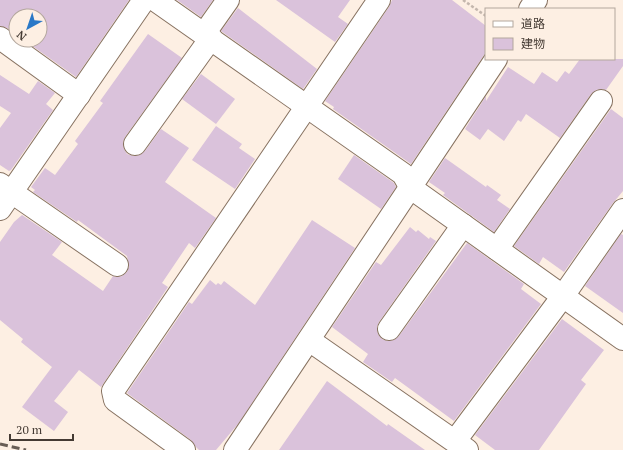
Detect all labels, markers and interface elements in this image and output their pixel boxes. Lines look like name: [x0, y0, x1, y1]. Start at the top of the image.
north arrow: [8, 8, 48, 48]
legend: [485, 8, 615, 60]
text: 道路: [521, 16, 545, 31]
text: N: [13, 27, 29, 44]
text: 建物: [521, 36, 545, 51]
scale bar: [10, 416, 73, 442]
text: 20 m: [16, 422, 43, 437]

